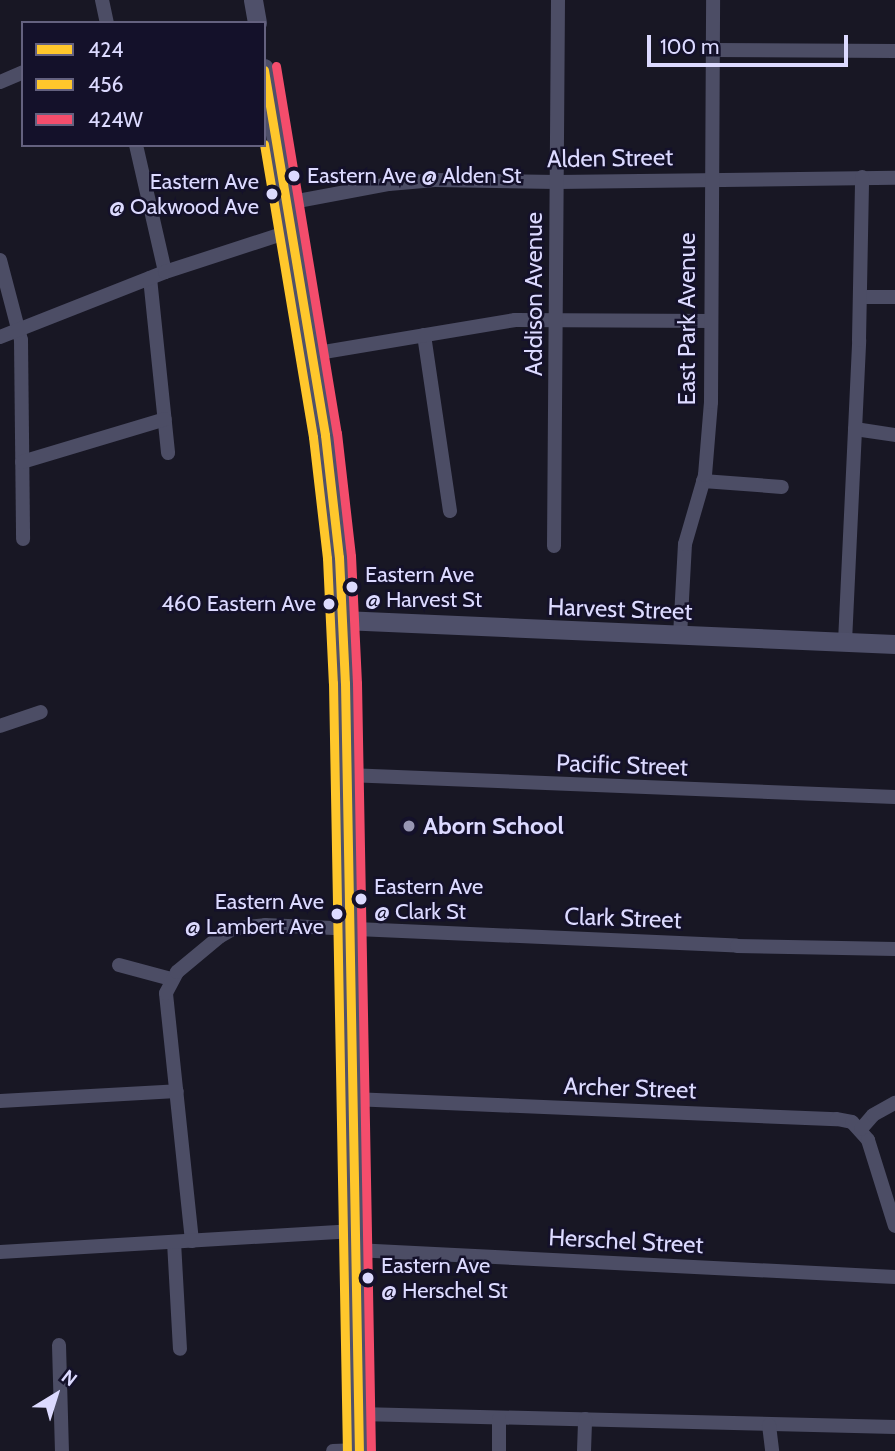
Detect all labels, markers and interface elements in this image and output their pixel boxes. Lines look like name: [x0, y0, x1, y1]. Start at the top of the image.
legend: [21, 21, 266, 147]
scale bar: [650, 21, 851, 65]
text: 100 m: [660, 34, 719, 59]
text: 424: [88, 37, 123, 62]
text: 456: [88, 72, 123, 97]
text: 424W: [88, 107, 143, 132]
street label: Alden Street: [547, 143, 673, 173]
place label: Eastern Ave @ Alden St: [307, 163, 521, 189]
place label: Eastern Ave @ Oakwood Ave: [109, 168, 259, 220]
marker: Eastern Ave @ Alden St: [287, 169, 301, 183]
marker: Eastern Ave @ Oakwood Ave: [265, 187, 279, 201]
street label: Addison Avenue: [520, 212, 548, 376]
street label: East Park Avenue: [673, 233, 701, 405]
place label: Eastern Ave @ Harvest St: [365, 561, 482, 612]
marker: Eastern Ave @ Harvest St: [345, 580, 359, 594]
place label: 460 Eastern Ave: [161, 591, 316, 617]
street label: Harvest Street: [547, 592, 693, 626]
marker: 460 Eastern Ave: [322, 597, 336, 611]
street label: Pacific Street: [556, 748, 688, 782]
place label: Aborn School: [423, 812, 564, 840]
marker: Aborn School: [401, 818, 417, 834]
place label: Eastern Ave @ Clark St: [374, 873, 483, 924]
place label: Eastern Ave @ Lambert Ave: [185, 888, 324, 940]
marker: Eastern Ave @ Clark St: [354, 892, 368, 906]
street label: Clark Street: [564, 902, 682, 934]
marker: Eastern Ave @ Lambert Ave: [330, 907, 344, 921]
street label: Archer Street: [563, 1071, 697, 1105]
street label: Herschel Street: [548, 1223, 704, 1259]
place label: Eastern Ave @ Herschel St: [381, 1252, 508, 1304]
marker: Eastern Ave @ Herschel St: [361, 1271, 375, 1285]
north arrow: [21, 1360, 91, 1430]
text: N: [57, 1365, 82, 1391]

